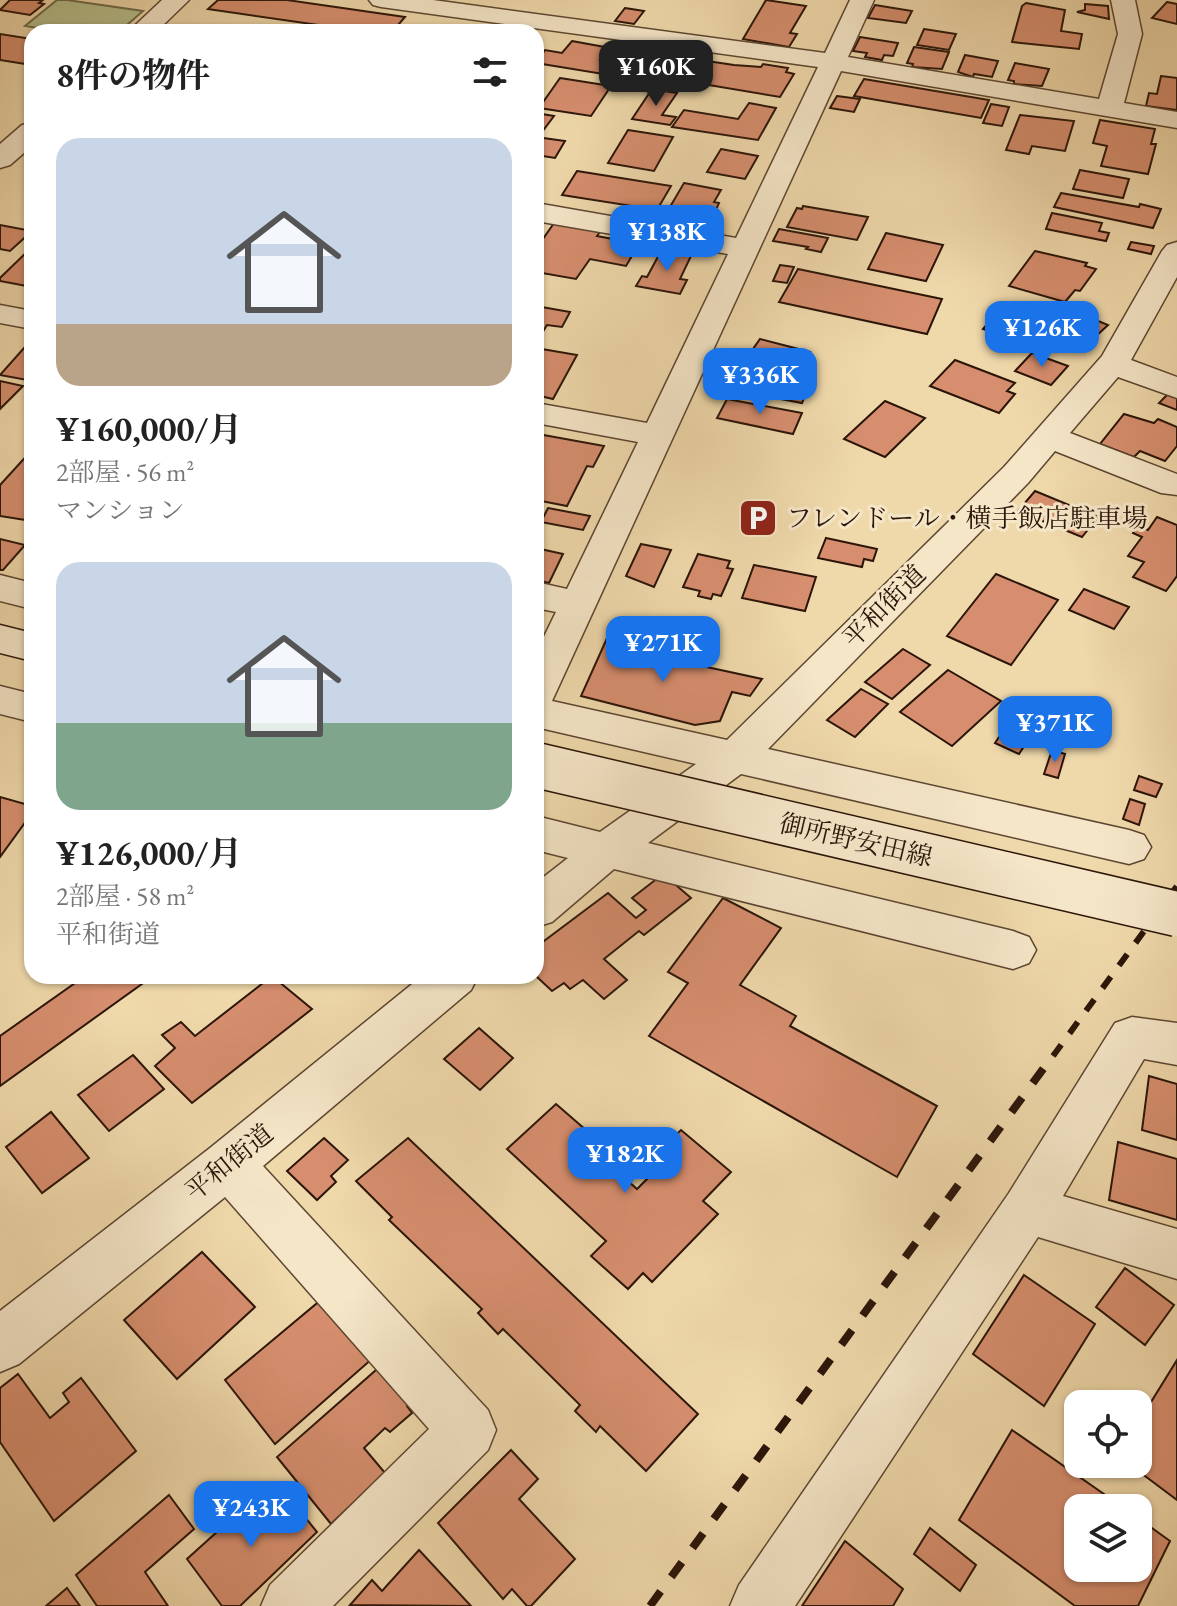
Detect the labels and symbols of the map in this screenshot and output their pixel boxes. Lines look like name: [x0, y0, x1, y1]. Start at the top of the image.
pin: ¥160K: [600, 40, 712, 108]
pin: ¥138K: [611, 205, 723, 273]
pin: ¥126K: [986, 301, 1098, 369]
pin: ¥336K: [704, 348, 816, 416]
parking icon: フレンドール・横手飯店駐車場: [737, 497, 779, 539]
place label: フレンドール・横手飯店駐車場: [786, 501, 1148, 535]
street label: 平和街道: [835, 557, 933, 655]
pin: ¥271K: [607, 616, 719, 684]
pin: ¥371K: [999, 696, 1111, 764]
street label: 御所野安田線: [776, 806, 936, 874]
street label: 平和街道: [178, 1116, 280, 1208]
pin: ¥182K: [569, 1127, 681, 1195]
pin: ¥243K: [195, 1481, 307, 1549]

